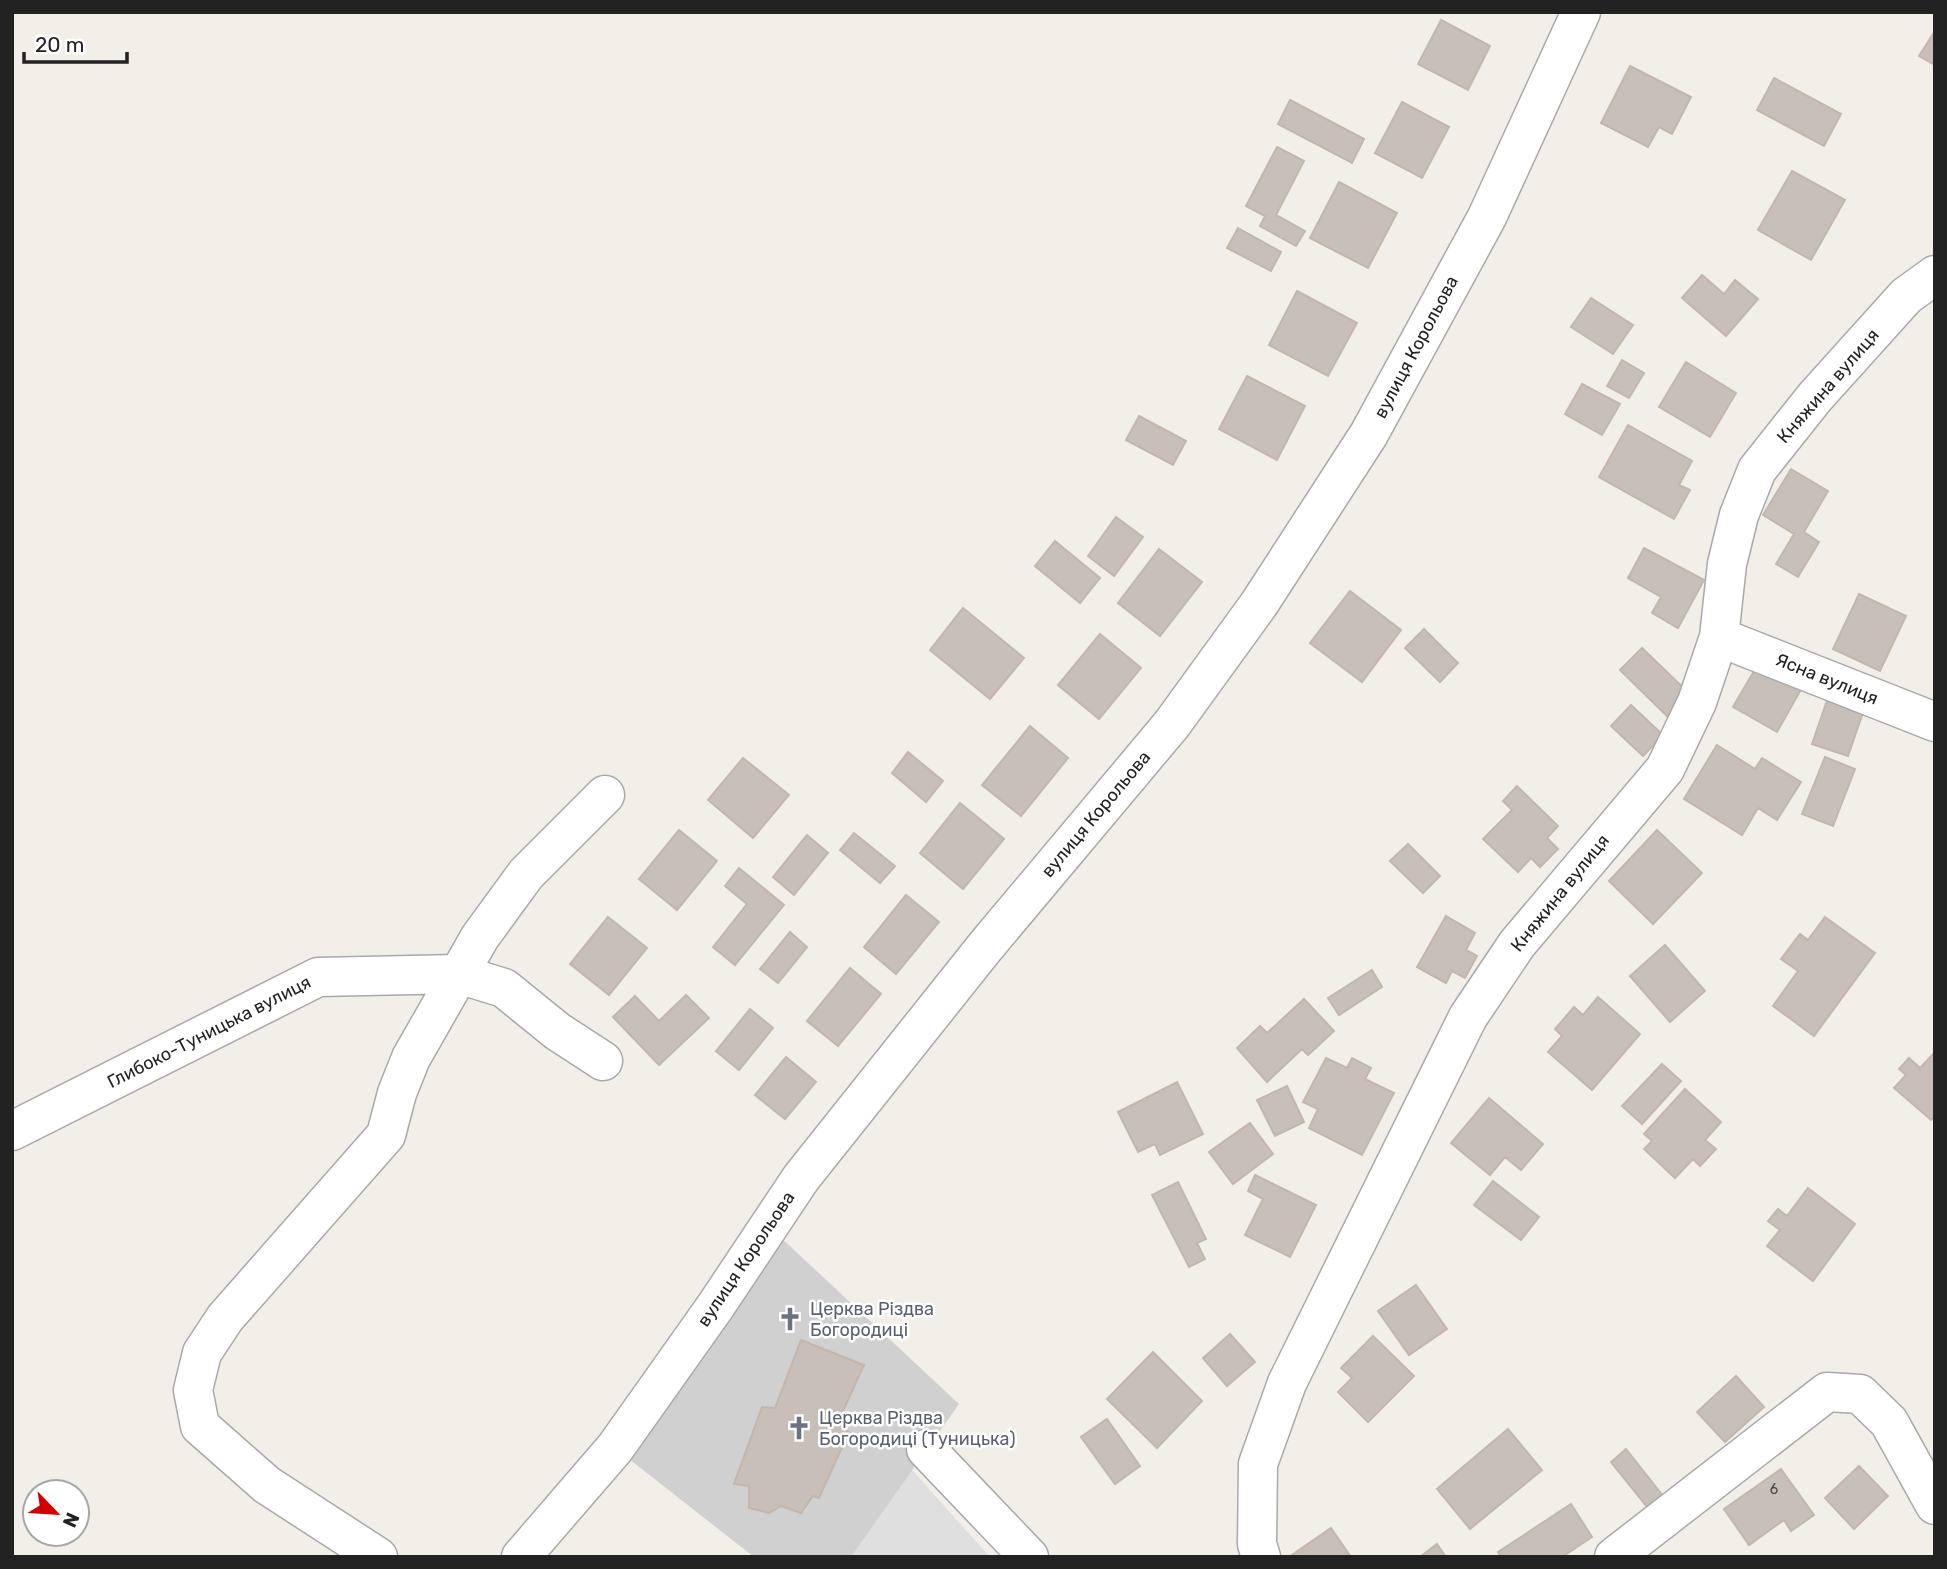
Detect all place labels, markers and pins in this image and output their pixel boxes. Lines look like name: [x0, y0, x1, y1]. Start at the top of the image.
place label: Церква Різдва Богородиці: [810, 1298, 934, 1341]
church icon: Церква Різдва Богородиці: [776, 1305, 804, 1333]
place label: Церква Різдва Богородиці (Туницька): [819, 1407, 1016, 1450]
church icon: Церква Різдва Богородиці (Туницька): [785, 1414, 813, 1442]

